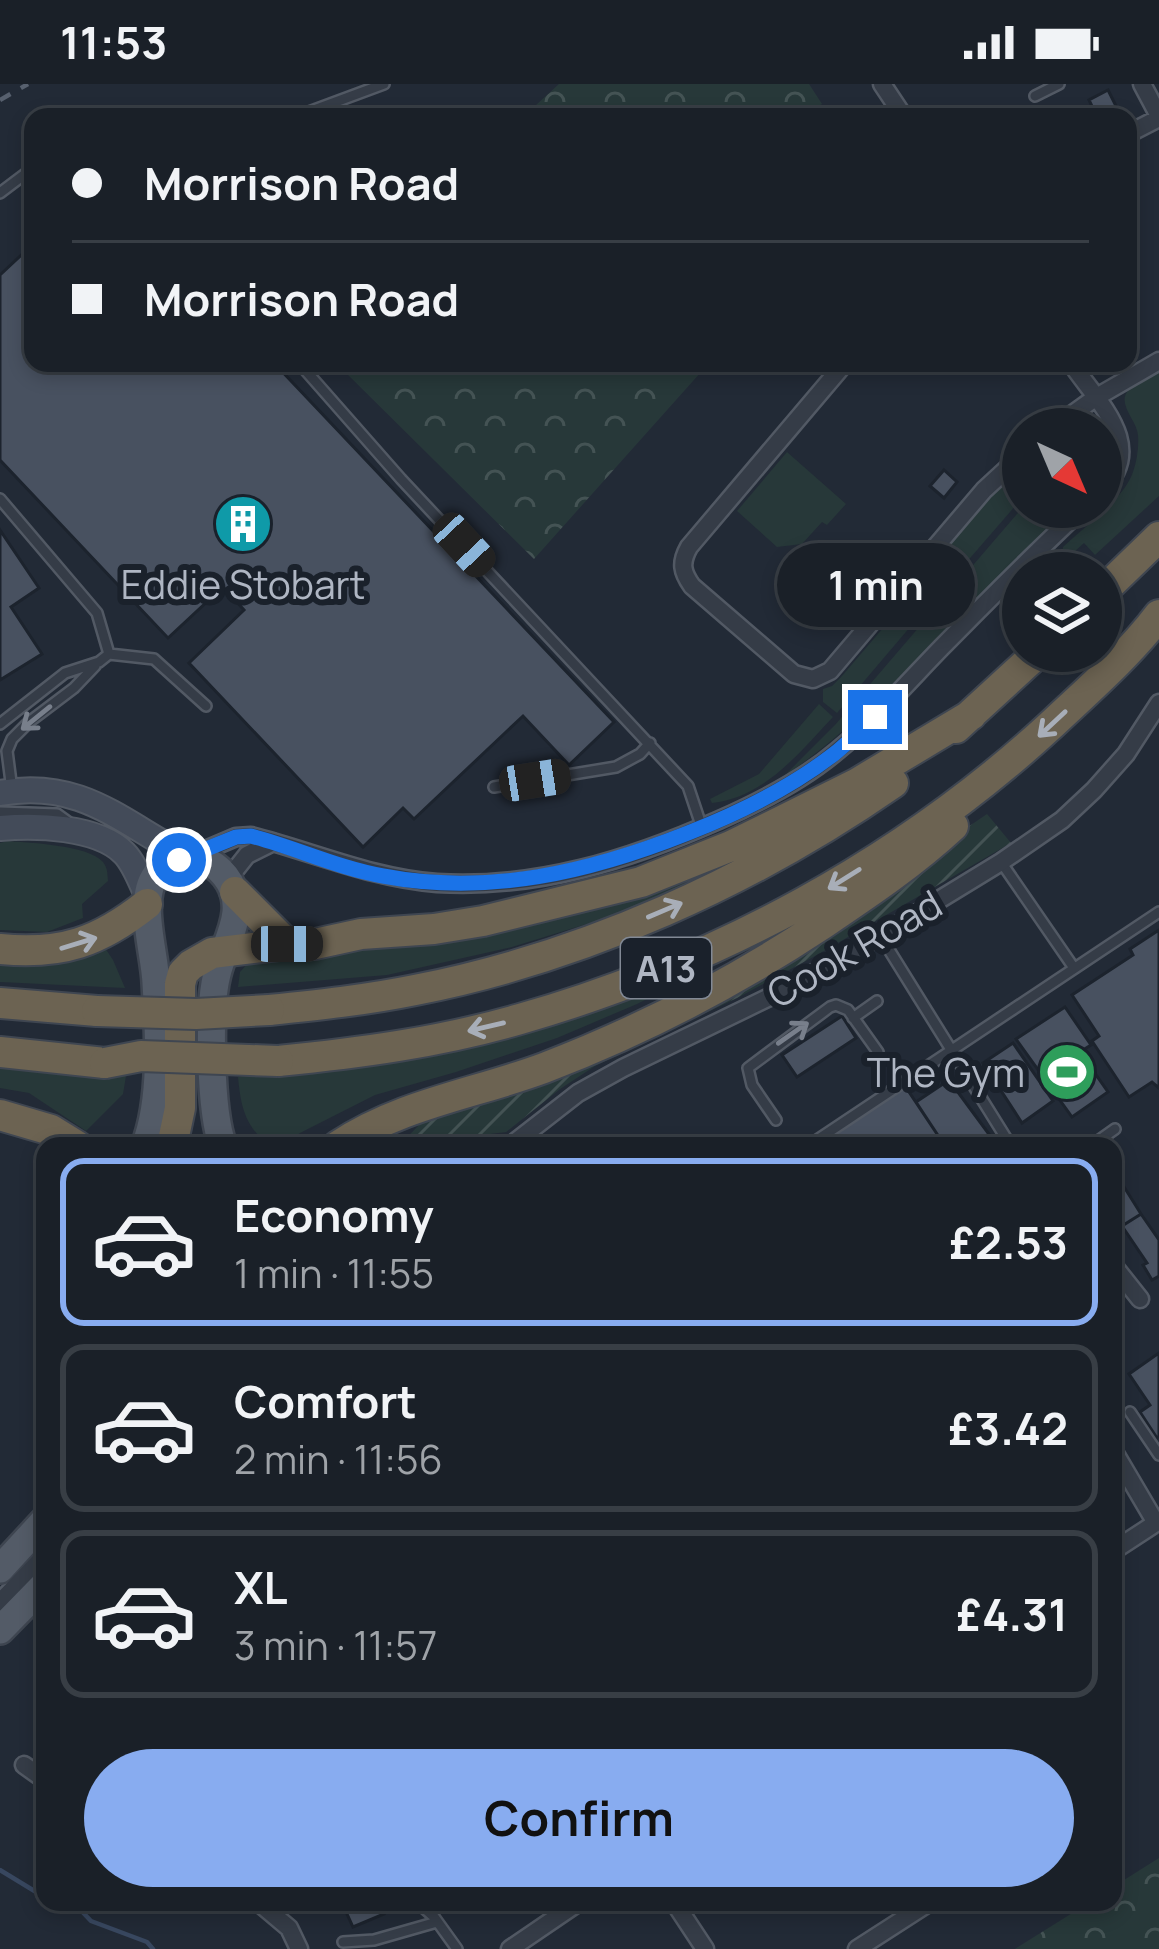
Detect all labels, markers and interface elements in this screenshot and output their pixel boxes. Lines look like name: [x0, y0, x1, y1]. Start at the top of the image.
text: 11:53: [60, 11, 167, 73]
text: Morrison Road: [144, 152, 459, 214]
text: Morrison Road: [144, 268, 459, 330]
north arrow: [1002, 408, 1122, 528]
map controls: [1002, 408, 1122, 672]
building icon: Eddie Stobart: [212, 493, 274, 555]
car: [426, 506, 502, 584]
callout: 1 min: [776, 543, 974, 627]
button: layers: [1002, 552, 1122, 672]
place label: Eddie Stobart: [121, 557, 365, 611]
text: 1 min: [828, 558, 924, 612]
route end: [848, 690, 902, 744]
one-way arrow: [20, 704, 52, 731]
one-way arrow: [1037, 710, 1067, 737]
car: [497, 757, 573, 803]
route start: [152, 833, 206, 887]
one-way arrow: [828, 867, 862, 891]
street label: Cook Road: [757, 876, 951, 1020]
one-way arrow: [646, 897, 682, 919]
car: [251, 926, 323, 962]
one-way arrow: [59, 931, 97, 953]
road number: A13: [621, 938, 711, 998]
one-way arrow: [467, 1017, 505, 1040]
one-way arrow: [776, 1021, 809, 1047]
sports icon: The Gym: [1036, 1041, 1098, 1103]
place label: The Gym: [867, 1045, 1025, 1099]
text: Economy: [234, 1184, 434, 1246]
icon: car: [90, 1188, 198, 1296]
text: £2.53: [949, 1211, 1068, 1273]
text: 1 min · 11:55: [234, 1246, 434, 1300]
text: Comfort: [234, 1370, 417, 1432]
icon: car: [90, 1374, 198, 1482]
text: £3.42: [948, 1397, 1068, 1459]
text: 2 min · 11:56: [234, 1432, 443, 1486]
text: XL: [234, 1556, 288, 1618]
icon: car: [90, 1560, 198, 1668]
text: £4.31: [956, 1583, 1068, 1645]
text: 3 min · 11:57: [234, 1618, 437, 1672]
button: Confirm: [84, 1749, 1074, 1887]

